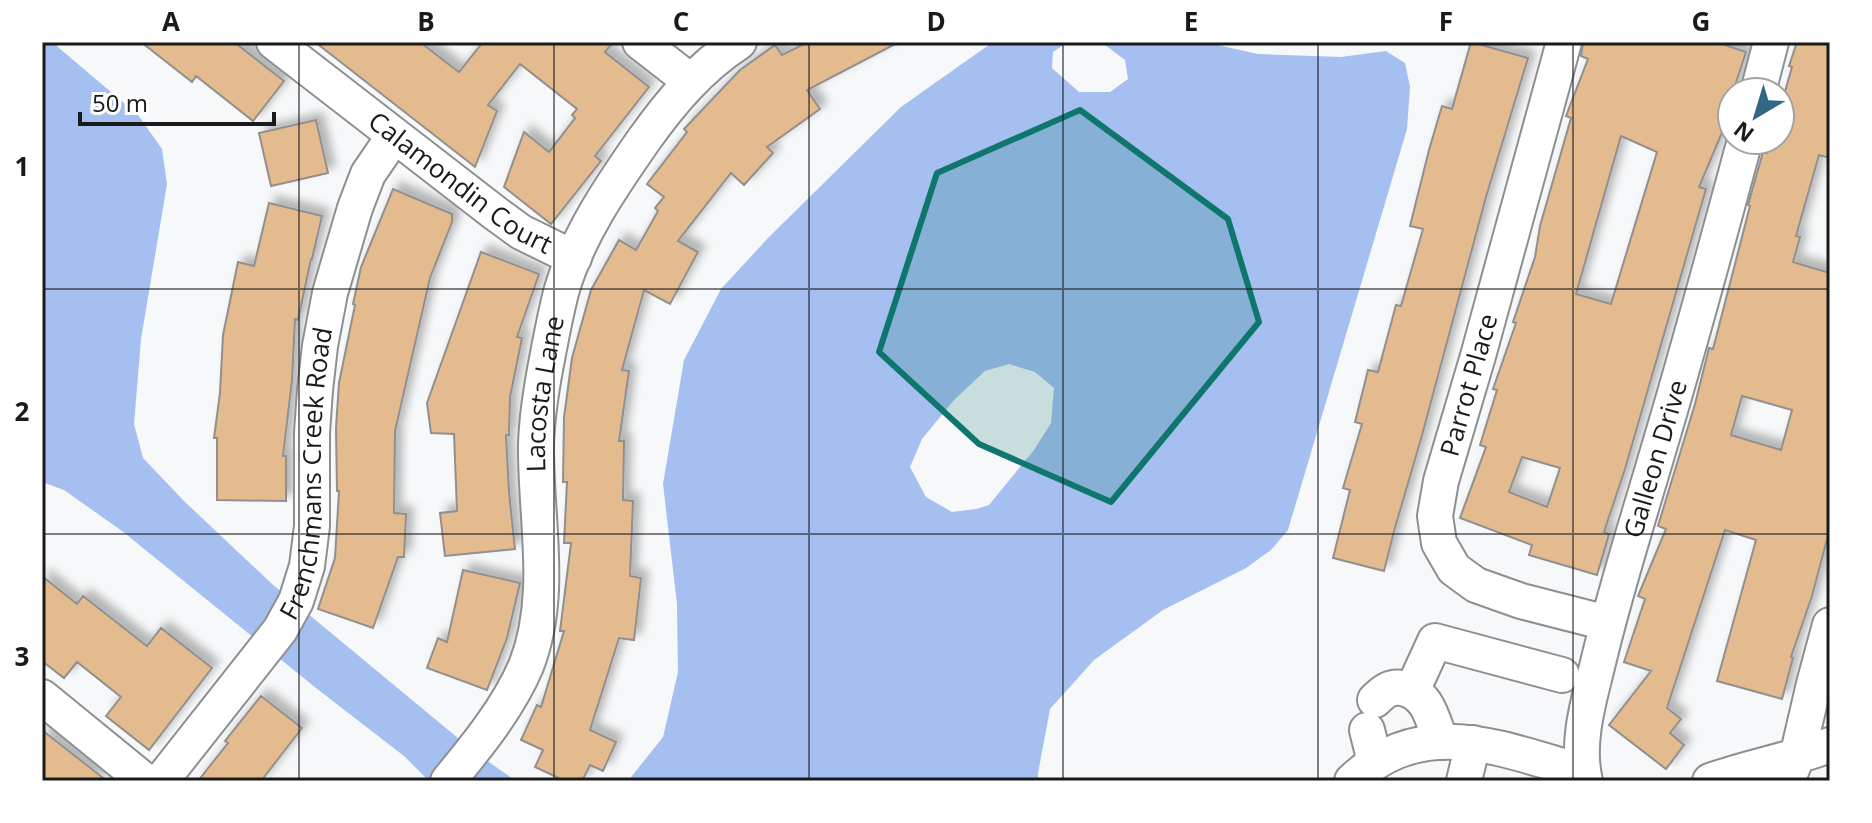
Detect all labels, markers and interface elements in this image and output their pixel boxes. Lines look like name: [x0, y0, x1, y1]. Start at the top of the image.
text: A: [162, 3, 180, 39]
text: B: [417, 3, 435, 39]
text: C: [673, 3, 689, 39]
text: D: [926, 3, 946, 39]
text: E: [1184, 3, 1198, 39]
text: F: [1439, 3, 1453, 39]
text: G: [1692, 3, 1710, 39]
scale bar: [80, 76, 274, 126]
north arrow: [1716, 76, 1796, 156]
text: 50 m: [92, 86, 148, 119]
street label: Calamondin Court: [361, 103, 559, 262]
text: N: [1727, 115, 1759, 150]
text: 1: [15, 148, 29, 184]
street label: Parrot Place: [1431, 309, 1506, 460]
street label: Lacosta Lane: [517, 312, 572, 473]
street label: Frenchmans Creek Road: [270, 324, 340, 626]
street label: Galleon Drive: [1614, 375, 1695, 542]
text: 2: [15, 393, 30, 429]
text: 3: [15, 638, 29, 674]

